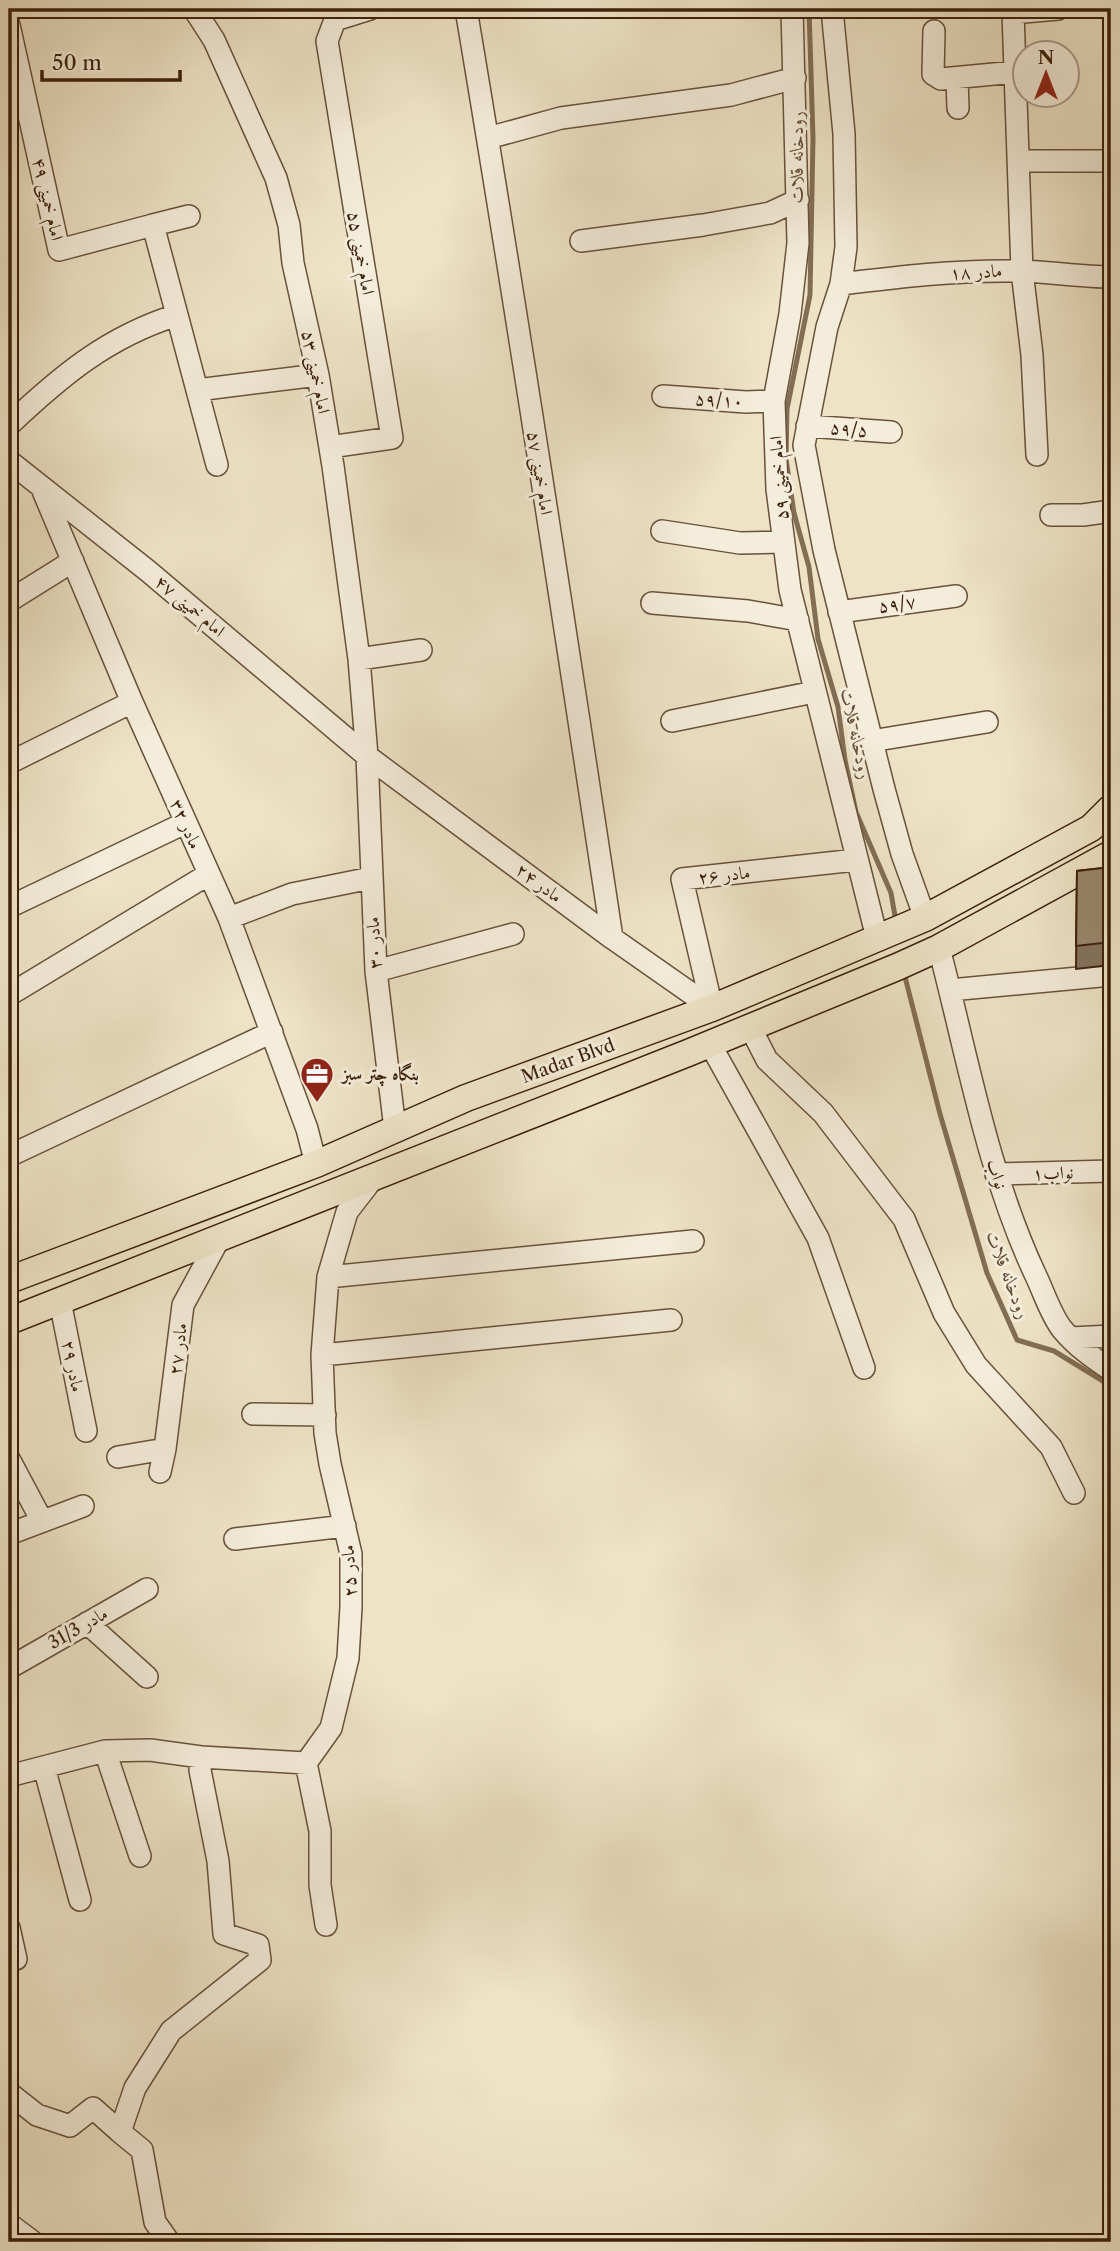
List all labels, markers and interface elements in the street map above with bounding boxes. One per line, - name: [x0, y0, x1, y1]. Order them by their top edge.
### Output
- scale bar: [42, 38, 180, 82]
- north arrow: [1012, 38, 1082, 108]
- text: N: [1038, 46, 1054, 69]
- text: 50 m: [52, 50, 102, 75]
- water label: رودخانه قلات: [785, 111, 808, 203]
- street label: امام خمینی ۴۹: [23, 155, 68, 244]
- street label: امام خمینی ۵۵: [338, 209, 379, 297]
- street label: مادر ۱۸: [949, 260, 1003, 284]
- street label: امام خمینی ۵۳: [292, 328, 335, 417]
- street label: ۵۹/۱۰: [694, 388, 744, 412]
- street label: ۵۹/۵: [829, 416, 869, 442]
- street label: امام خمینی ۵۷: [518, 430, 557, 517]
- street label: امام خمینی ۵۹: [765, 435, 798, 521]
- street label: امام خمینی ۴۷: [147, 570, 229, 645]
- street label: ۵۹/۷: [877, 590, 917, 618]
- water label: رودخانه قلات: [836, 687, 877, 781]
- street label: مادر ۳۲: [165, 796, 207, 852]
- street label: مادر ۲۴: [512, 858, 566, 908]
- street label: مادر ۲۶: [697, 861, 751, 889]
- street label: مادر ۳۰: [362, 916, 386, 970]
- street label: Madar Blvd: [518, 1034, 618, 1088]
- office icon: بنگاه چتر سبز: [298, 1055, 336, 1104]
- place label: بنگاه چتر سبز: [340, 1062, 419, 1087]
- street label: نواب: [982, 1156, 1012, 1192]
- street label: نواب۱: [1032, 1161, 1074, 1185]
- water label: رودخانه قلات: [981, 1228, 1036, 1322]
- street label: مادر ۲۷: [164, 1322, 192, 1376]
- street label: مادر ۲۹: [57, 1338, 89, 1394]
- street label: مادر ۲۵: [337, 1544, 361, 1598]
- street label: مادر 31/3: [44, 1602, 112, 1654]

